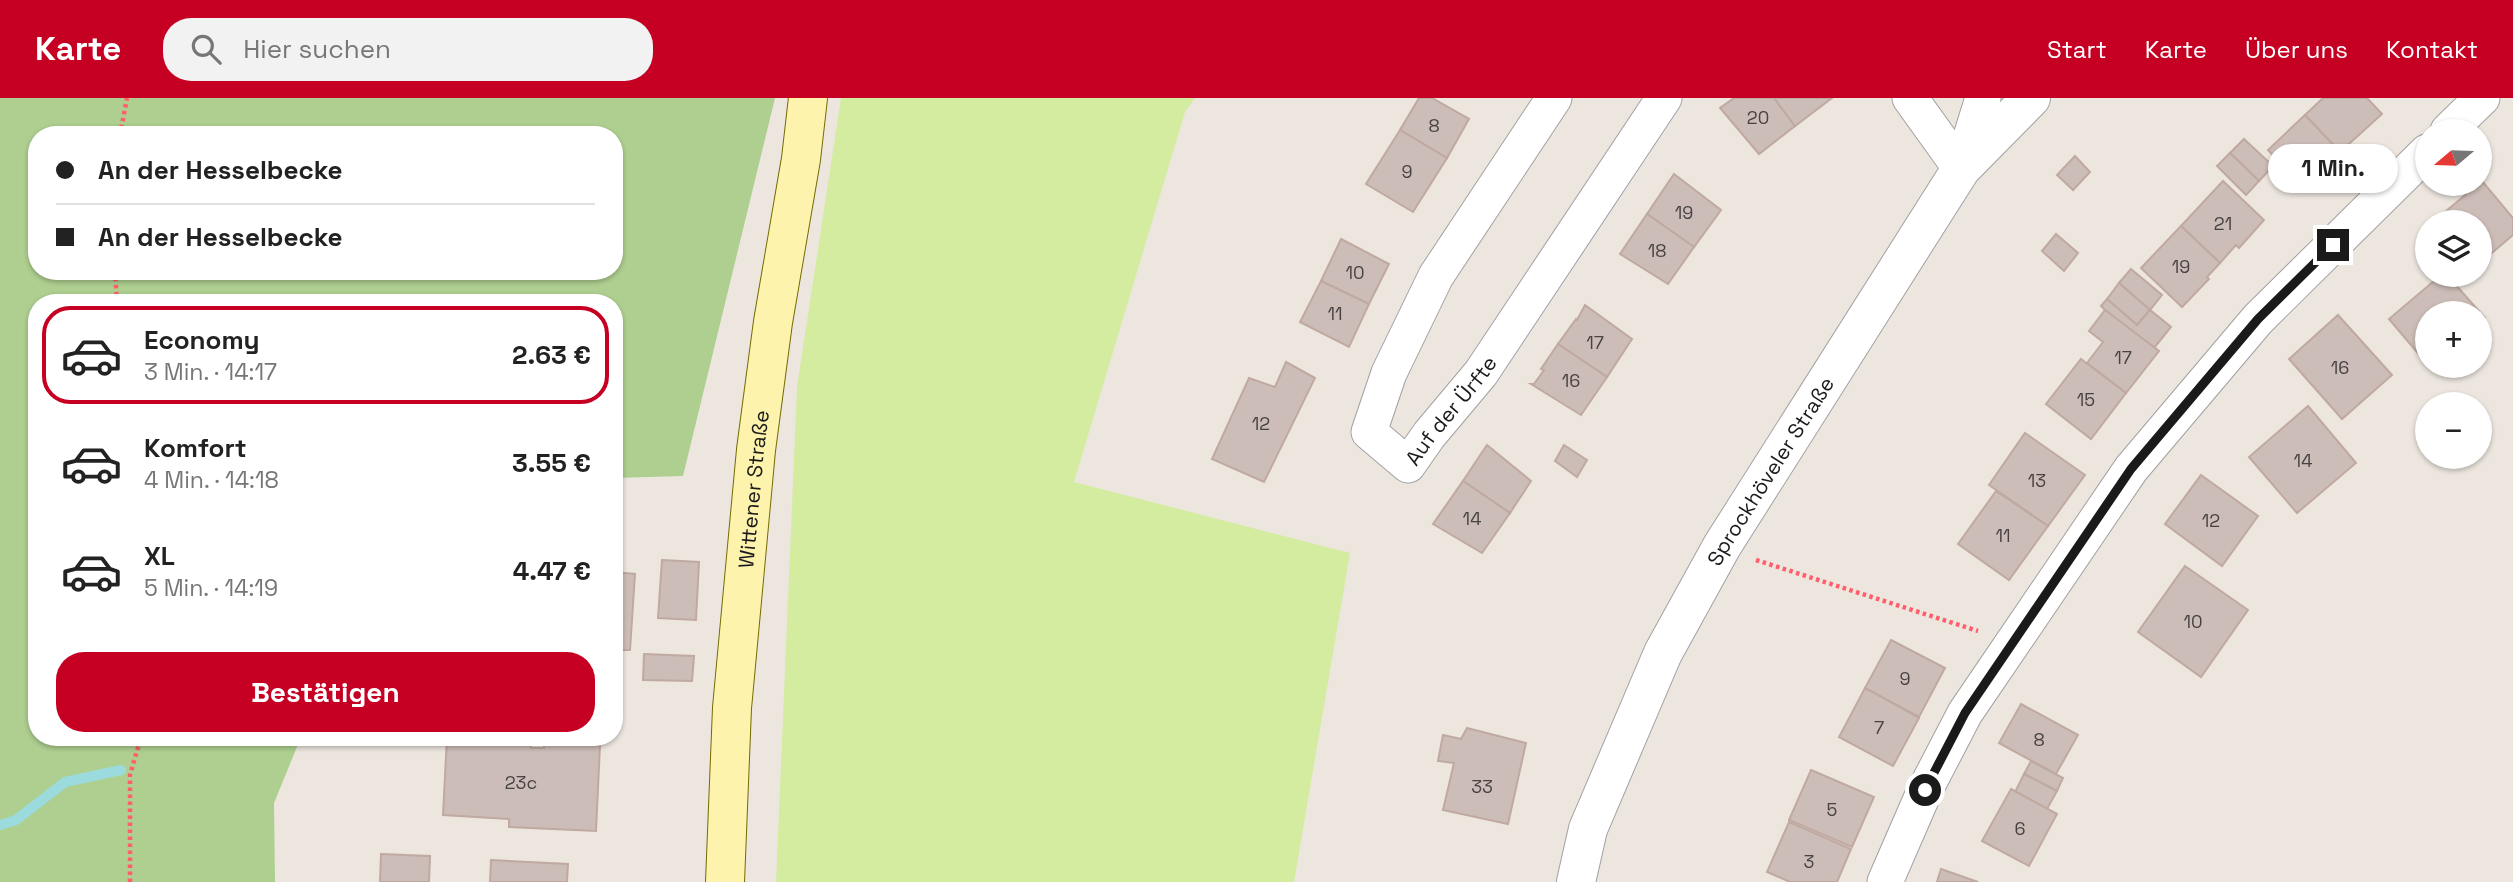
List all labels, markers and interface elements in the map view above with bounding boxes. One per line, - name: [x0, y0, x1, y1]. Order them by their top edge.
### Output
- search box: [163, 18, 653, 81]
- text: Karte: [35, 28, 121, 70]
- icon: search: [187, 30, 225, 68]
- text: Hier suchen: [243, 32, 391, 66]
- text: Start: [2047, 34, 2107, 65]
- text: Karte: [2145, 34, 2207, 65]
- text: Über uns: [2245, 34, 2348, 65]
- text: Kontakt: [2386, 34, 2478, 65]
- house number: 20: [1747, 106, 1769, 129]
- house number: 8: [1428, 114, 1440, 137]
- north arrow: [2415, 119, 2492, 196]
- map controls: [2415, 119, 2492, 469]
- callout: 1 Min.: [2268, 144, 2398, 192]
- text: An der Hesselbecke: [98, 153, 343, 187]
- text: 1 Min.: [2301, 153, 2365, 183]
- house number: 9: [1401, 160, 1413, 183]
- house number: 19: [1675, 201, 1693, 224]
- button: layers: [2415, 210, 2492, 287]
- house number: 21: [2214, 212, 2232, 235]
- text: An der Hesselbecke: [98, 220, 343, 254]
- route end: [2317, 229, 2349, 261]
- house number: 18: [1648, 239, 1666, 262]
- house number: 19: [2172, 255, 2190, 278]
- house number: 10: [1345, 261, 1365, 284]
- button: +: [2415, 301, 2492, 378]
- house number: 11: [1327, 302, 1343, 325]
- text: Economy: [144, 323, 260, 357]
- icon: car: [60, 324, 123, 387]
- house number: 17: [1586, 331, 1604, 354]
- text: 2.63 €: [512, 338, 591, 372]
- house number: 17: [2114, 346, 2132, 369]
- street label: Auf der Ürfte: [1399, 350, 1502, 470]
- house number: 16: [2331, 356, 2349, 379]
- text: 3 Min. · 14:17: [144, 357, 277, 387]
- house number: 16: [1562, 369, 1580, 392]
- street label: Sprockhöveler Straße: [1701, 371, 1840, 570]
- house number: 15: [2077, 388, 2095, 411]
- button: −: [2415, 392, 2492, 469]
- street label: Wittener Straße: [732, 408, 775, 569]
- house number: 12: [1252, 412, 1270, 435]
- text: Komfort: [144, 431, 247, 465]
- icon: car: [60, 432, 123, 495]
- text: 3.55 €: [512, 446, 591, 480]
- house number: 14: [2294, 449, 2312, 472]
- text: 4 Min. · 14:18: [144, 465, 279, 495]
- house number: 13: [2028, 469, 2046, 492]
- house number: 14: [1463, 507, 1481, 530]
- house number: 12: [2202, 509, 2220, 532]
- house number: 11: [1995, 524, 2011, 547]
- text: XL: [144, 539, 175, 573]
- icon: car: [60, 540, 123, 603]
- text: 4.47 €: [513, 554, 591, 588]
- text: 5 Min. · 14:19: [144, 573, 278, 603]
- house number: 10: [2183, 610, 2203, 633]
- button: Bestätigen: [56, 652, 595, 732]
- house number: 9: [1899, 667, 1911, 690]
- house number: 7: [1874, 716, 1884, 739]
- house number: 8: [2033, 728, 2045, 751]
- house number: 23c: [505, 771, 537, 794]
- route start: [1909, 774, 1941, 806]
- house number: 33: [1471, 775, 1493, 798]
- house number: 5: [1827, 798, 1837, 821]
- house number: 6: [2014, 817, 2026, 840]
- house number: 3: [1804, 850, 1814, 873]

